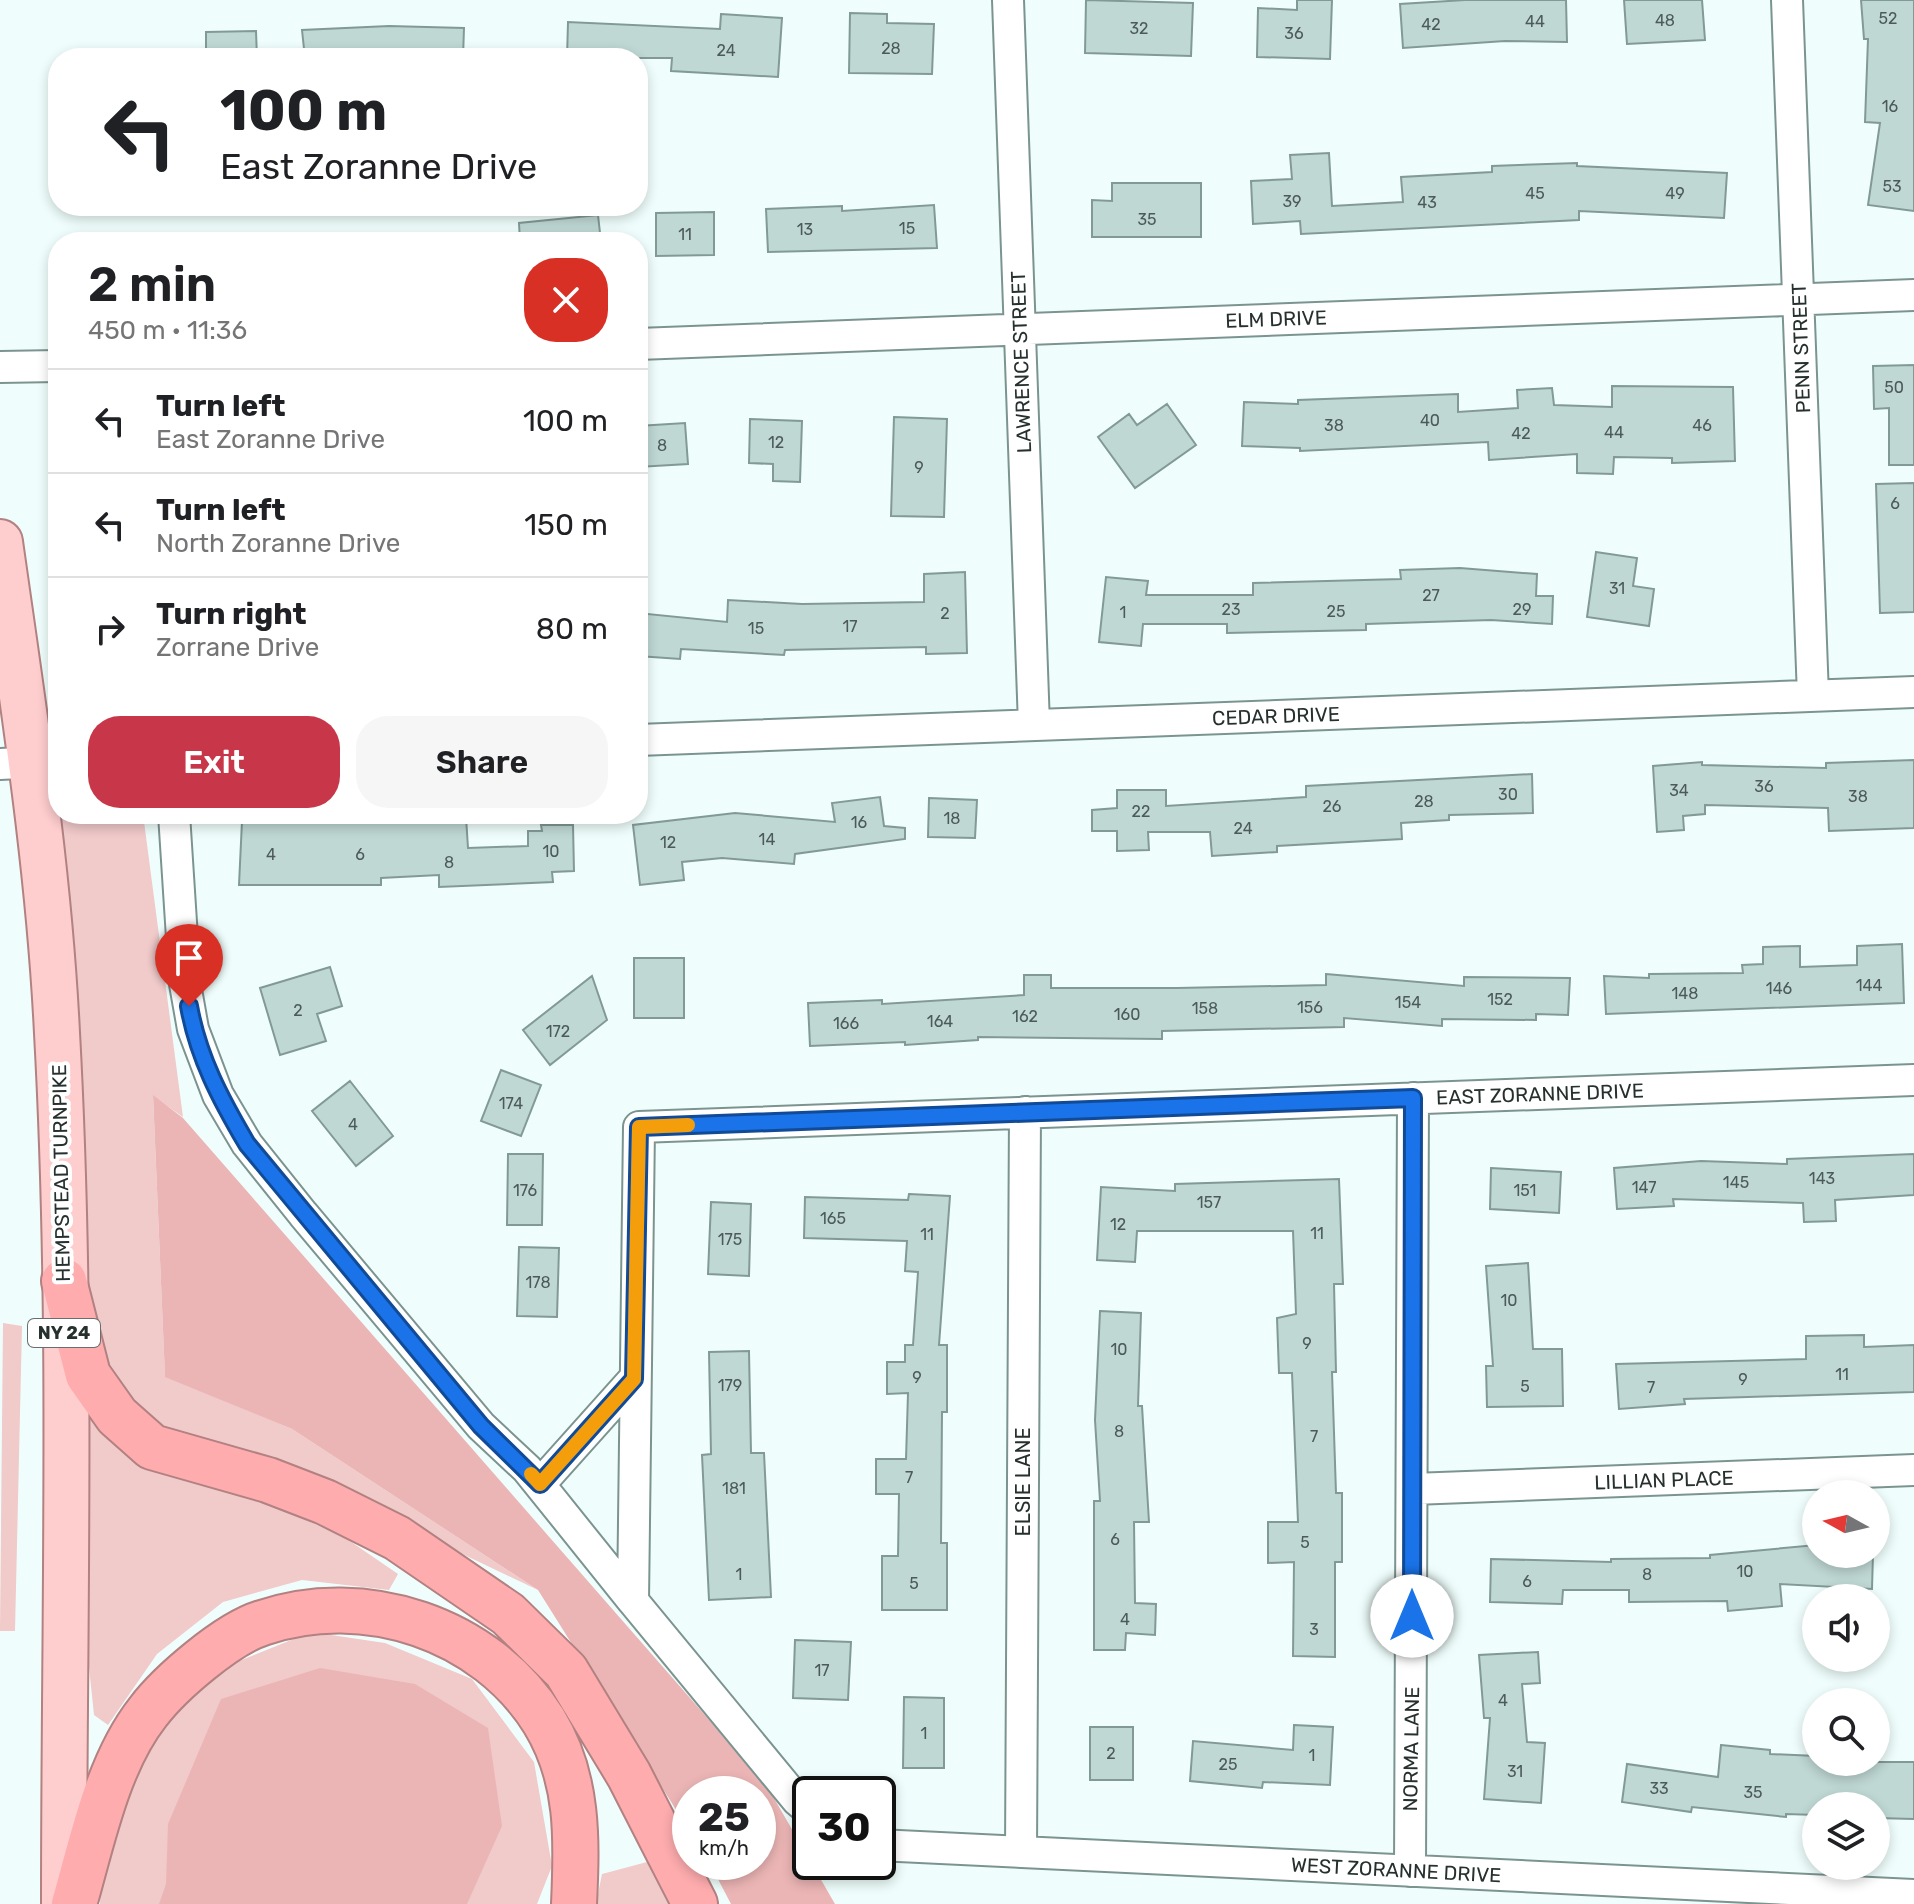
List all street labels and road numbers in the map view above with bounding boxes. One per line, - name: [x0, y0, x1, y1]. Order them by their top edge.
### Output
- street label: LAWRENCE STREET: [1006, 270, 1036, 454]
- street label: PENN STREET: [1787, 282, 1815, 414]
- street label: ELM DRIVE: [1225, 305, 1327, 333]
- street label: CEDAR DRIVE: [1212, 702, 1340, 730]
- street label: HEMPSTEAD TURNPIKE: [47, 1064, 75, 1282]
- street label: EAST ZORANNE DRIVE: [1436, 1078, 1644, 1110]
- road number: NY 24: [28, 1319, 100, 1347]
- street label: ELSIE LANE: [1011, 1428, 1035, 1536]
- street label: LILLIAN PLACE: [1594, 1466, 1734, 1494]
- street label: NORMA LANE: [1398, 1686, 1424, 1812]
- street label: WEST ZORANNE DRIVE: [1290, 1853, 1502, 1887]

